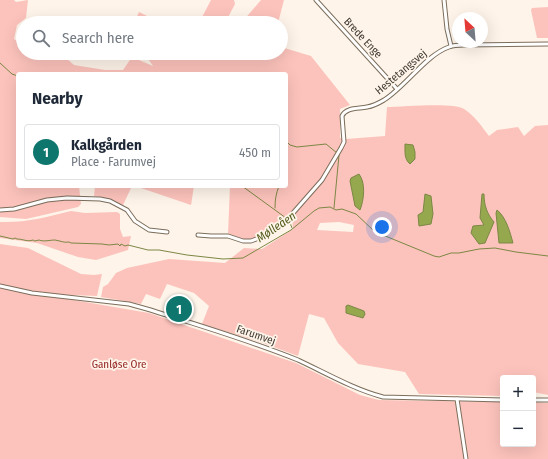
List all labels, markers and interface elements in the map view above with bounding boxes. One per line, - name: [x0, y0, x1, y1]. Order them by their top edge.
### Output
- north arrow: [452, 12, 488, 48]
- street label: Brede Enge: [341, 15, 385, 61]
- search box: [16, 16, 288, 60]
- icon: search: [30, 27, 52, 49]
- text: Search here: [62, 29, 134, 47]
- street label: Hestetangsvej: [373, 47, 430, 97]
- text: Nearby: [32, 88, 83, 109]
- text: Kalkgården: [71, 136, 142, 154]
- text: 1: [43, 145, 49, 160]
- text: 450 m: [239, 145, 271, 160]
- text: Place · Farumvej: [71, 154, 156, 169]
- water label: Mølleåen: [254, 209, 298, 245]
- your location: [372, 217, 392, 237]
- pin: 1: [166, 294, 192, 324]
- street label: Farumvej: [235, 322, 278, 348]
- park label: Ganløse Ore: [92, 358, 146, 371]
- map controls: [500, 375, 536, 447]
- button: +: [500, 375, 536, 411]
- button: −: [500, 411, 536, 447]

